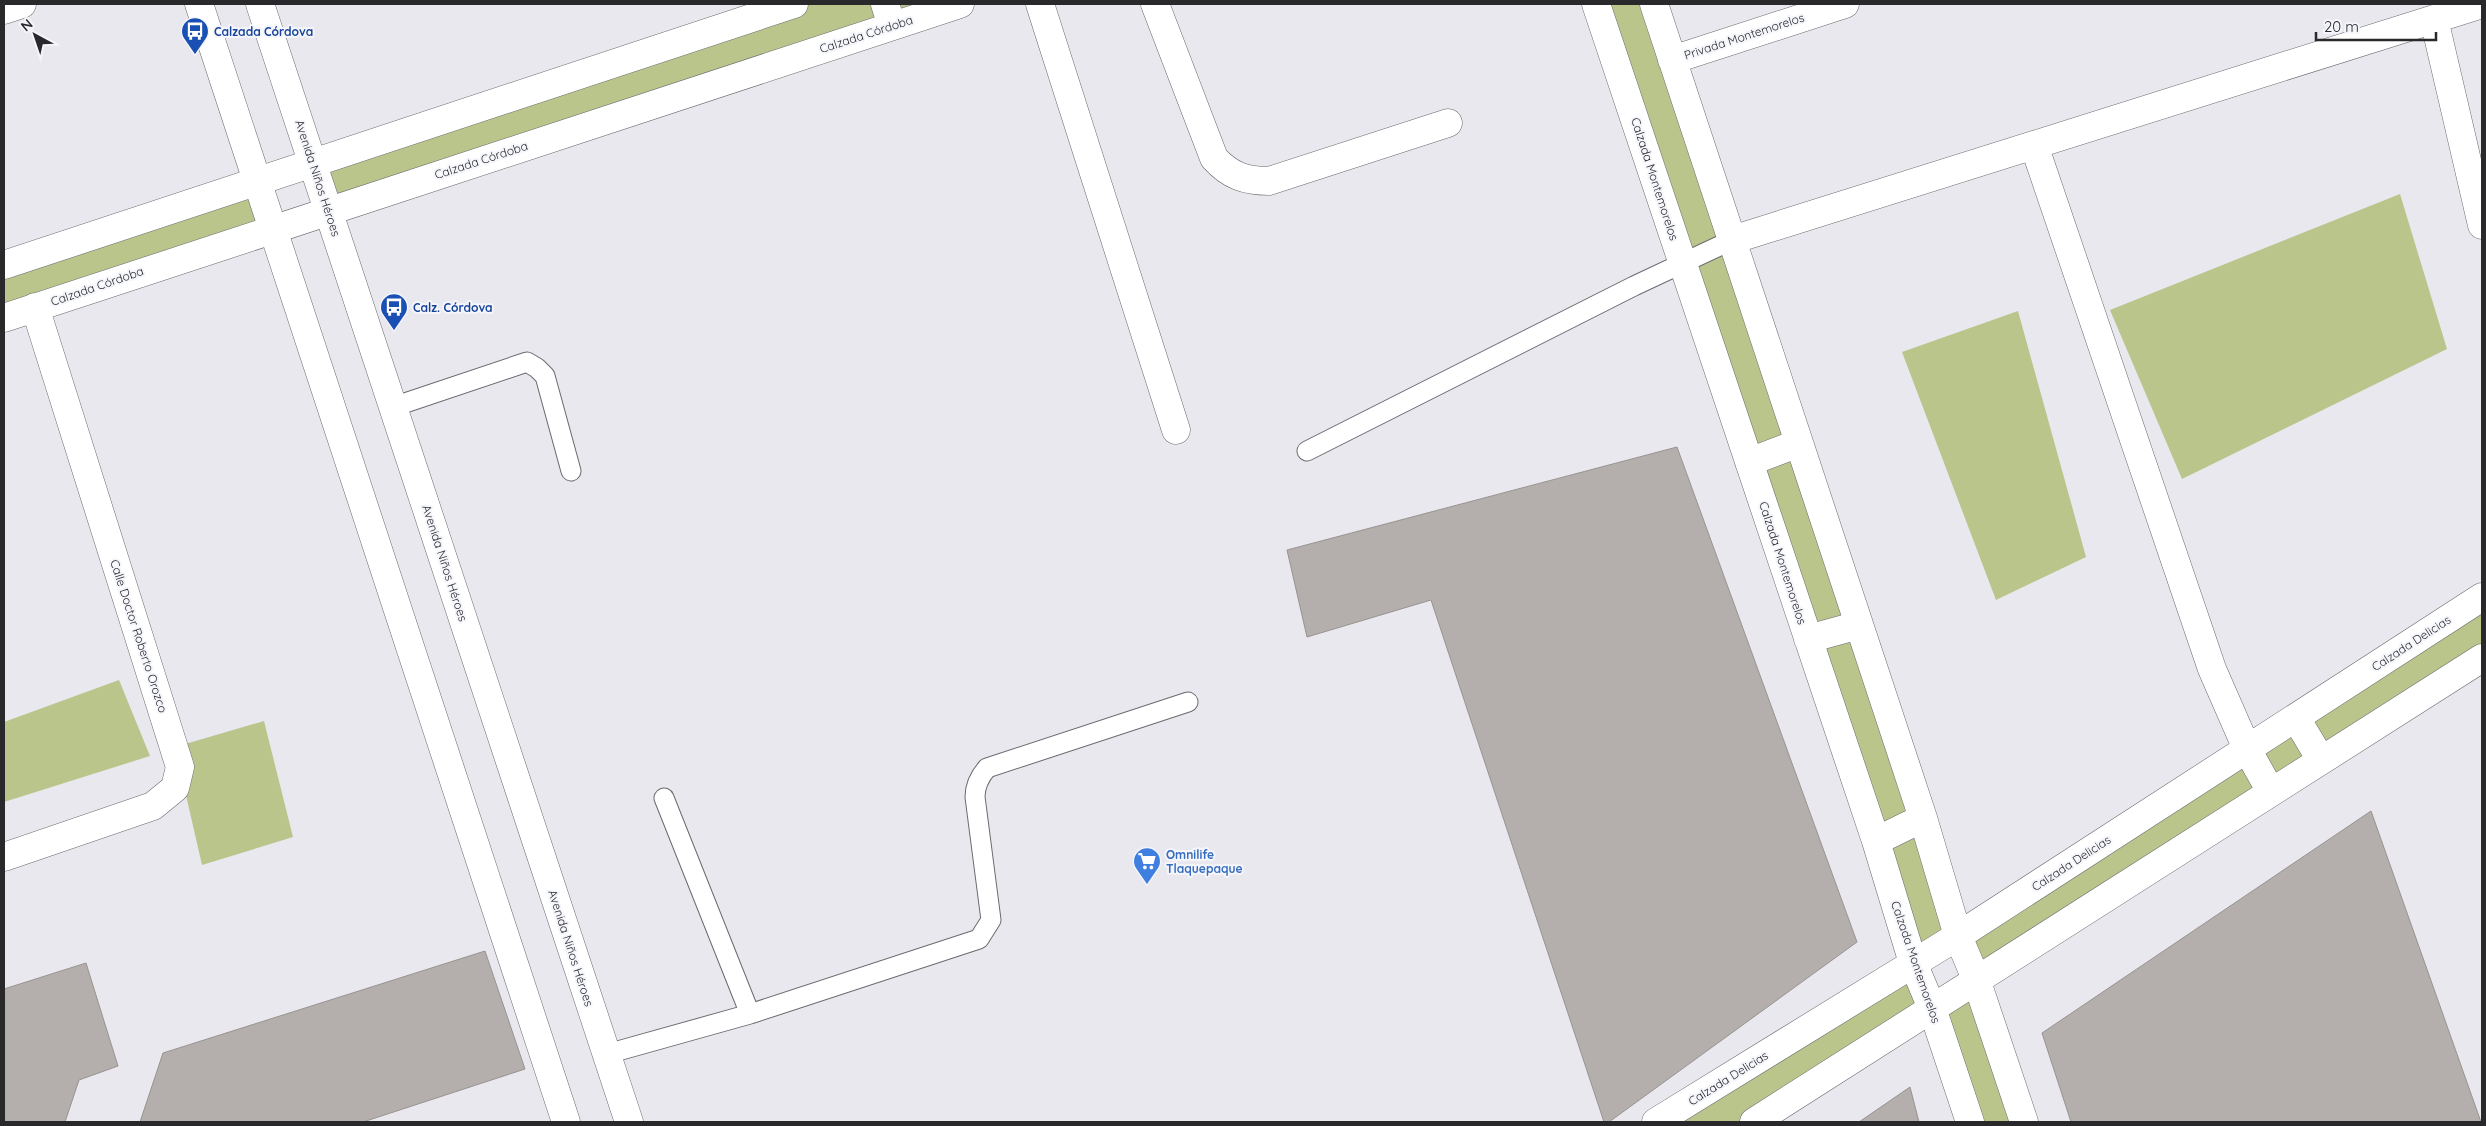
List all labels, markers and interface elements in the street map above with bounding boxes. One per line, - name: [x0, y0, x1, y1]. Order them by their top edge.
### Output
- street label: Privada Montemorelos: [1682, 9, 1806, 63]
- north arrow: [10, 10, 60, 60]
- scale bar: [2316, 10, 2436, 42]
- street label: Calzada Córdoba: [817, 12, 915, 56]
- text: N: [17, 15, 36, 35]
- bus stop icon: Calzada Córdova: [180, 16, 210, 55]
- text: 20 m: [2324, 17, 2359, 36]
- place label: Calzada Córdova: [214, 24, 313, 39]
- street label: Calzada Montemorelos: [1628, 116, 1682, 243]
- street label: Avenida Niños Héroes: [292, 118, 344, 239]
- street label: Calzada Córdoba: [432, 138, 530, 182]
- street label: Calzada Córdoba: [49, 263, 145, 309]
- bus stop icon: Calz. Córdova: [379, 292, 409, 331]
- place label: Calz. Córdova: [413, 300, 493, 315]
- street label: Calzada Montemorelos: [1756, 500, 1810, 627]
- street label: Avenida Niños Héroes: [419, 503, 471, 624]
- street label: Calle Doctor Roberto Orozco: [107, 558, 171, 714]
- street label: Calzada Delicias: [2369, 612, 2454, 674]
- street label: Calzada Delicias: [2029, 832, 2114, 894]
- supermarket icon: Omnilife Tlaquepaque: [1132, 846, 1162, 885]
- place label: Omnilife Tlaquepaque: [1166, 847, 1243, 876]
- street label: Avenida Niños Héroes: [545, 888, 597, 1009]
- street label: Calzada Montemorelos: [1888, 899, 1944, 1026]
- street label: Calzada Delicias: [1685, 1047, 1771, 1109]

